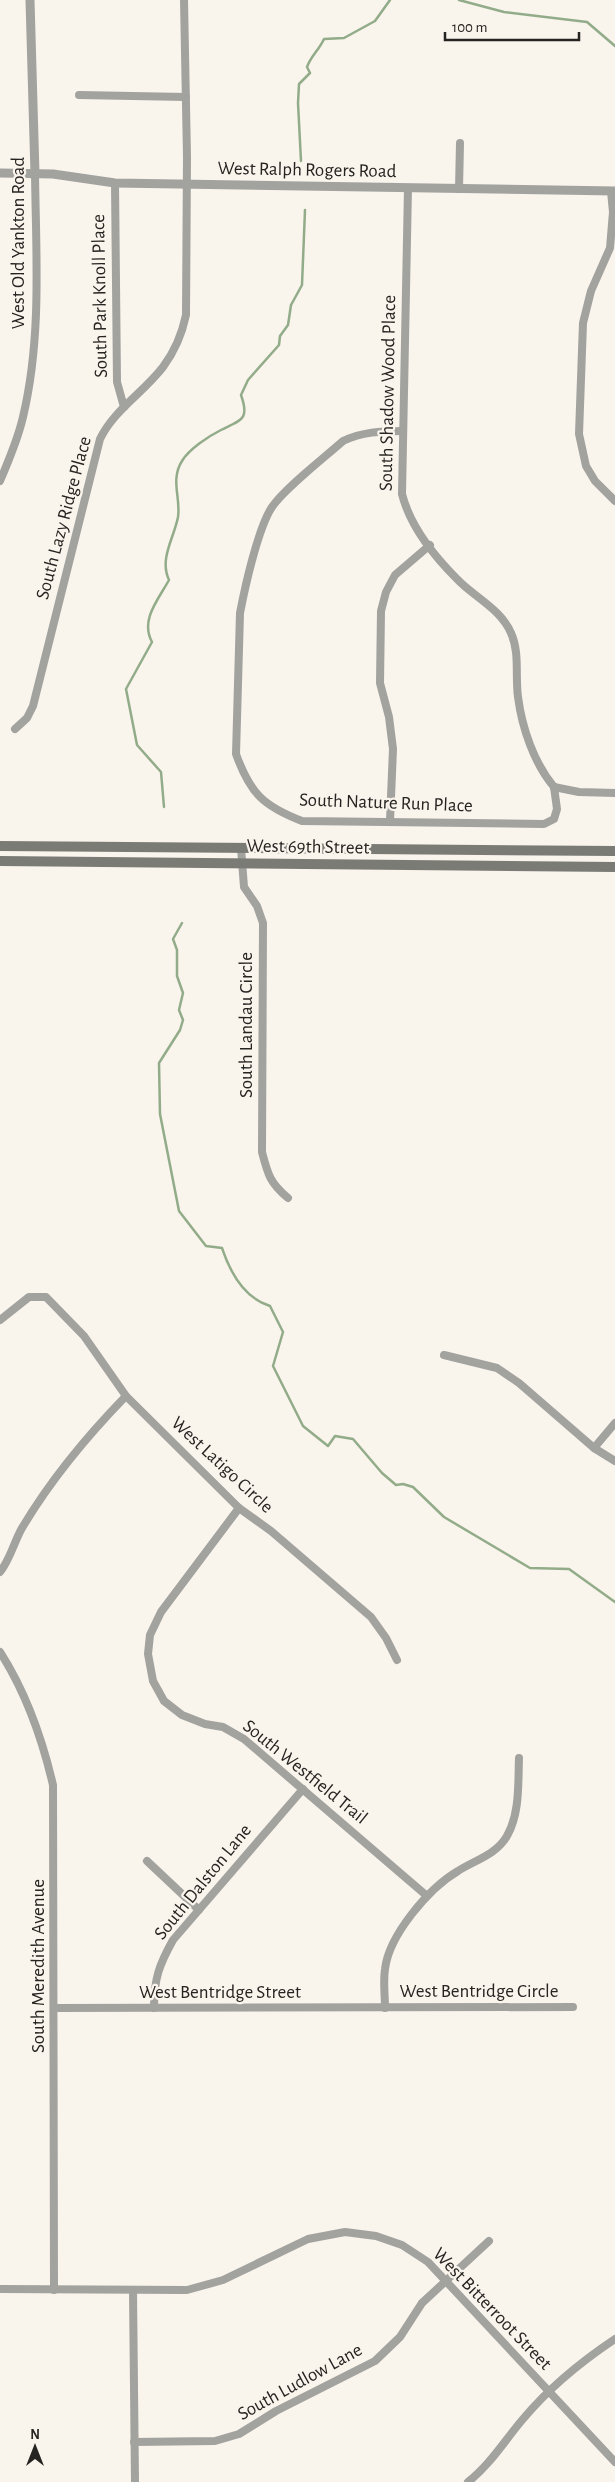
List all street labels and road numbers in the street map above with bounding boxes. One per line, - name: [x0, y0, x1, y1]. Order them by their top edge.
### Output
- street label: West Old Yankton Road: [9, 157, 28, 329]
- street label: West Ralph Rogers Road: [217, 159, 397, 181]
- street label: South Park Knoll Place: [89, 214, 111, 378]
- street label: South Shadow Wood Place: [377, 295, 399, 491]
- street label: South Lazy Ridge Place: [33, 434, 95, 602]
- street label: South Nature Run Place: [299, 790, 473, 816]
- street label: West 69th Street: [246, 836, 370, 858]
- street label: South Landau Circle: [237, 952, 256, 1098]
- street label: West Latigo Circle: [167, 1413, 277, 1517]
- street label: South Westfield Trail: [239, 1716, 371, 1828]
- street label: South Dalston Lane: [151, 1821, 255, 1943]
- street label: South Meredith Avenue: [29, 1879, 48, 2053]
- street label: West Bentridge Circle: [400, 1982, 558, 2001]
- street label: West Bentridge Street: [139, 1983, 301, 2002]
- street label: West Bitterroot Street: [429, 2244, 555, 2374]
- street label: South Ludlow Lane: [235, 2340, 365, 2424]

